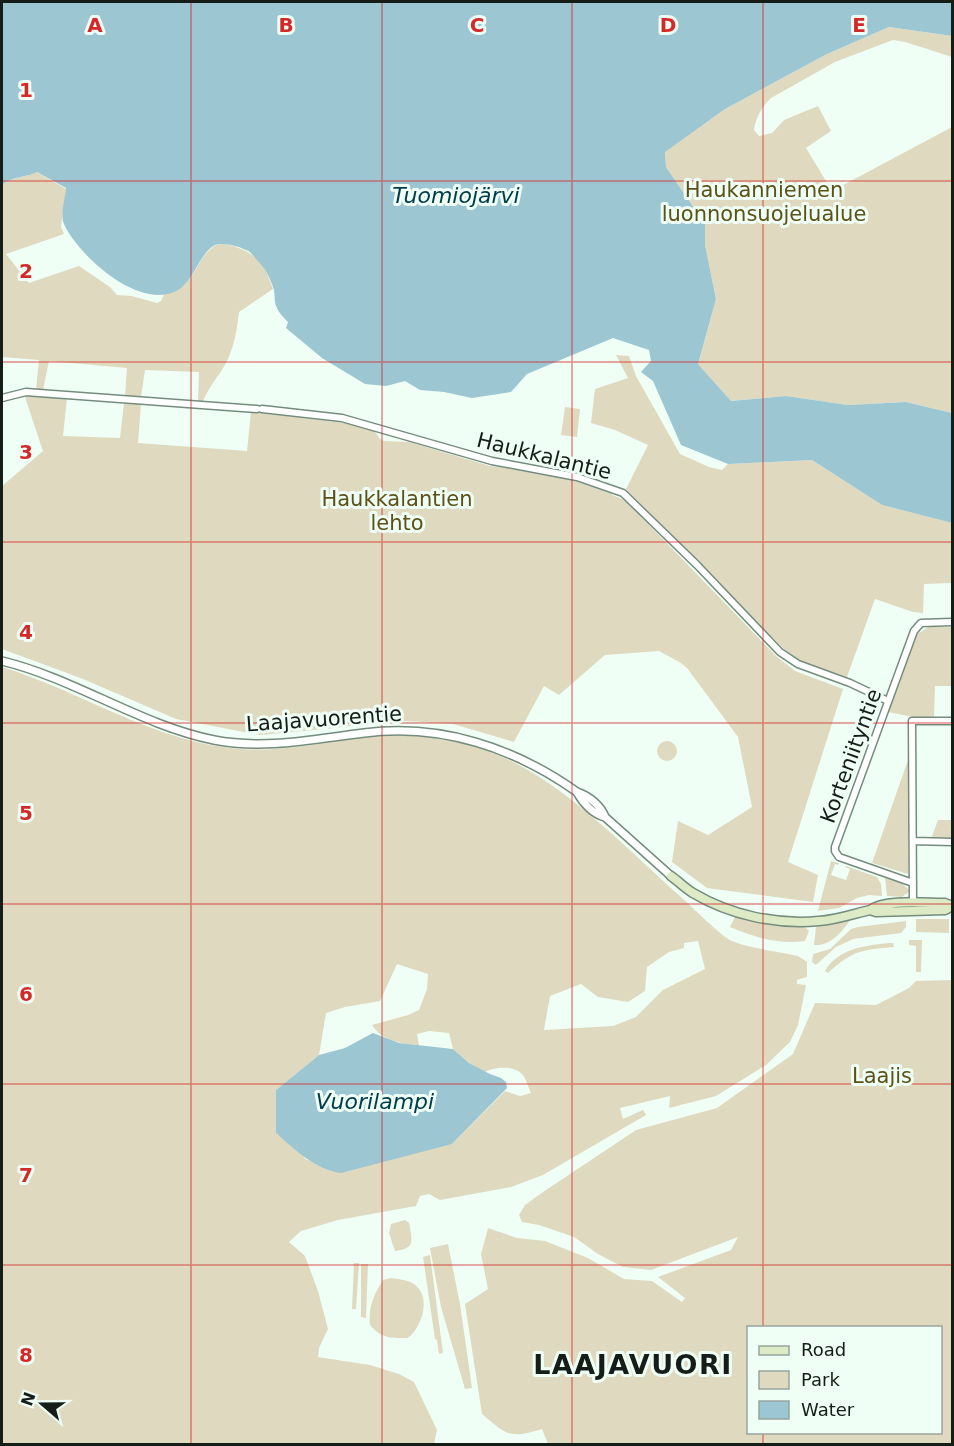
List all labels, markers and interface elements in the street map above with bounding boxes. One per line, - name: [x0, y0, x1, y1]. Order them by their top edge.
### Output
- text: A: [87, 13, 103, 37]
- text: B: [278, 13, 294, 37]
- text: C: [470, 13, 484, 37]
- text: D: [660, 13, 676, 37]
- text: E: [852, 13, 866, 37]
- text: 1: [19, 78, 33, 102]
- park label: Haukanniemen luonnonsuojelualue: [662, 178, 866, 226]
- water label: Tuomiojärvi: [392, 183, 520, 208]
- text: 2: [19, 259, 33, 283]
- street label: Haukkalantie: [474, 428, 614, 484]
- text: 3: [19, 440, 33, 464]
- park label: Haukkalantien lehto: [321, 487, 473, 535]
- text: 4: [19, 620, 33, 644]
- street label: Korteniityntie: [816, 686, 886, 826]
- street label: Laajavuorentie: [245, 702, 403, 736]
- text: 5: [19, 801, 33, 825]
- text: 6: [19, 982, 33, 1006]
- park label: Laajis: [852, 1064, 912, 1088]
- water label: Vuorilampi: [316, 1089, 434, 1114]
- text: 7: [19, 1163, 33, 1187]
- legend: [747, 1326, 942, 1434]
- text: Road: [801, 1339, 846, 1360]
- text: 8: [19, 1343, 33, 1367]
- district label: LAAJAVUORI: [533, 1349, 733, 1380]
- text: Park: [801, 1369, 840, 1390]
- north arrow: [12, 1374, 72, 1434]
- text: N: [17, 1389, 40, 1409]
- text: Water: [801, 1399, 855, 1420]

